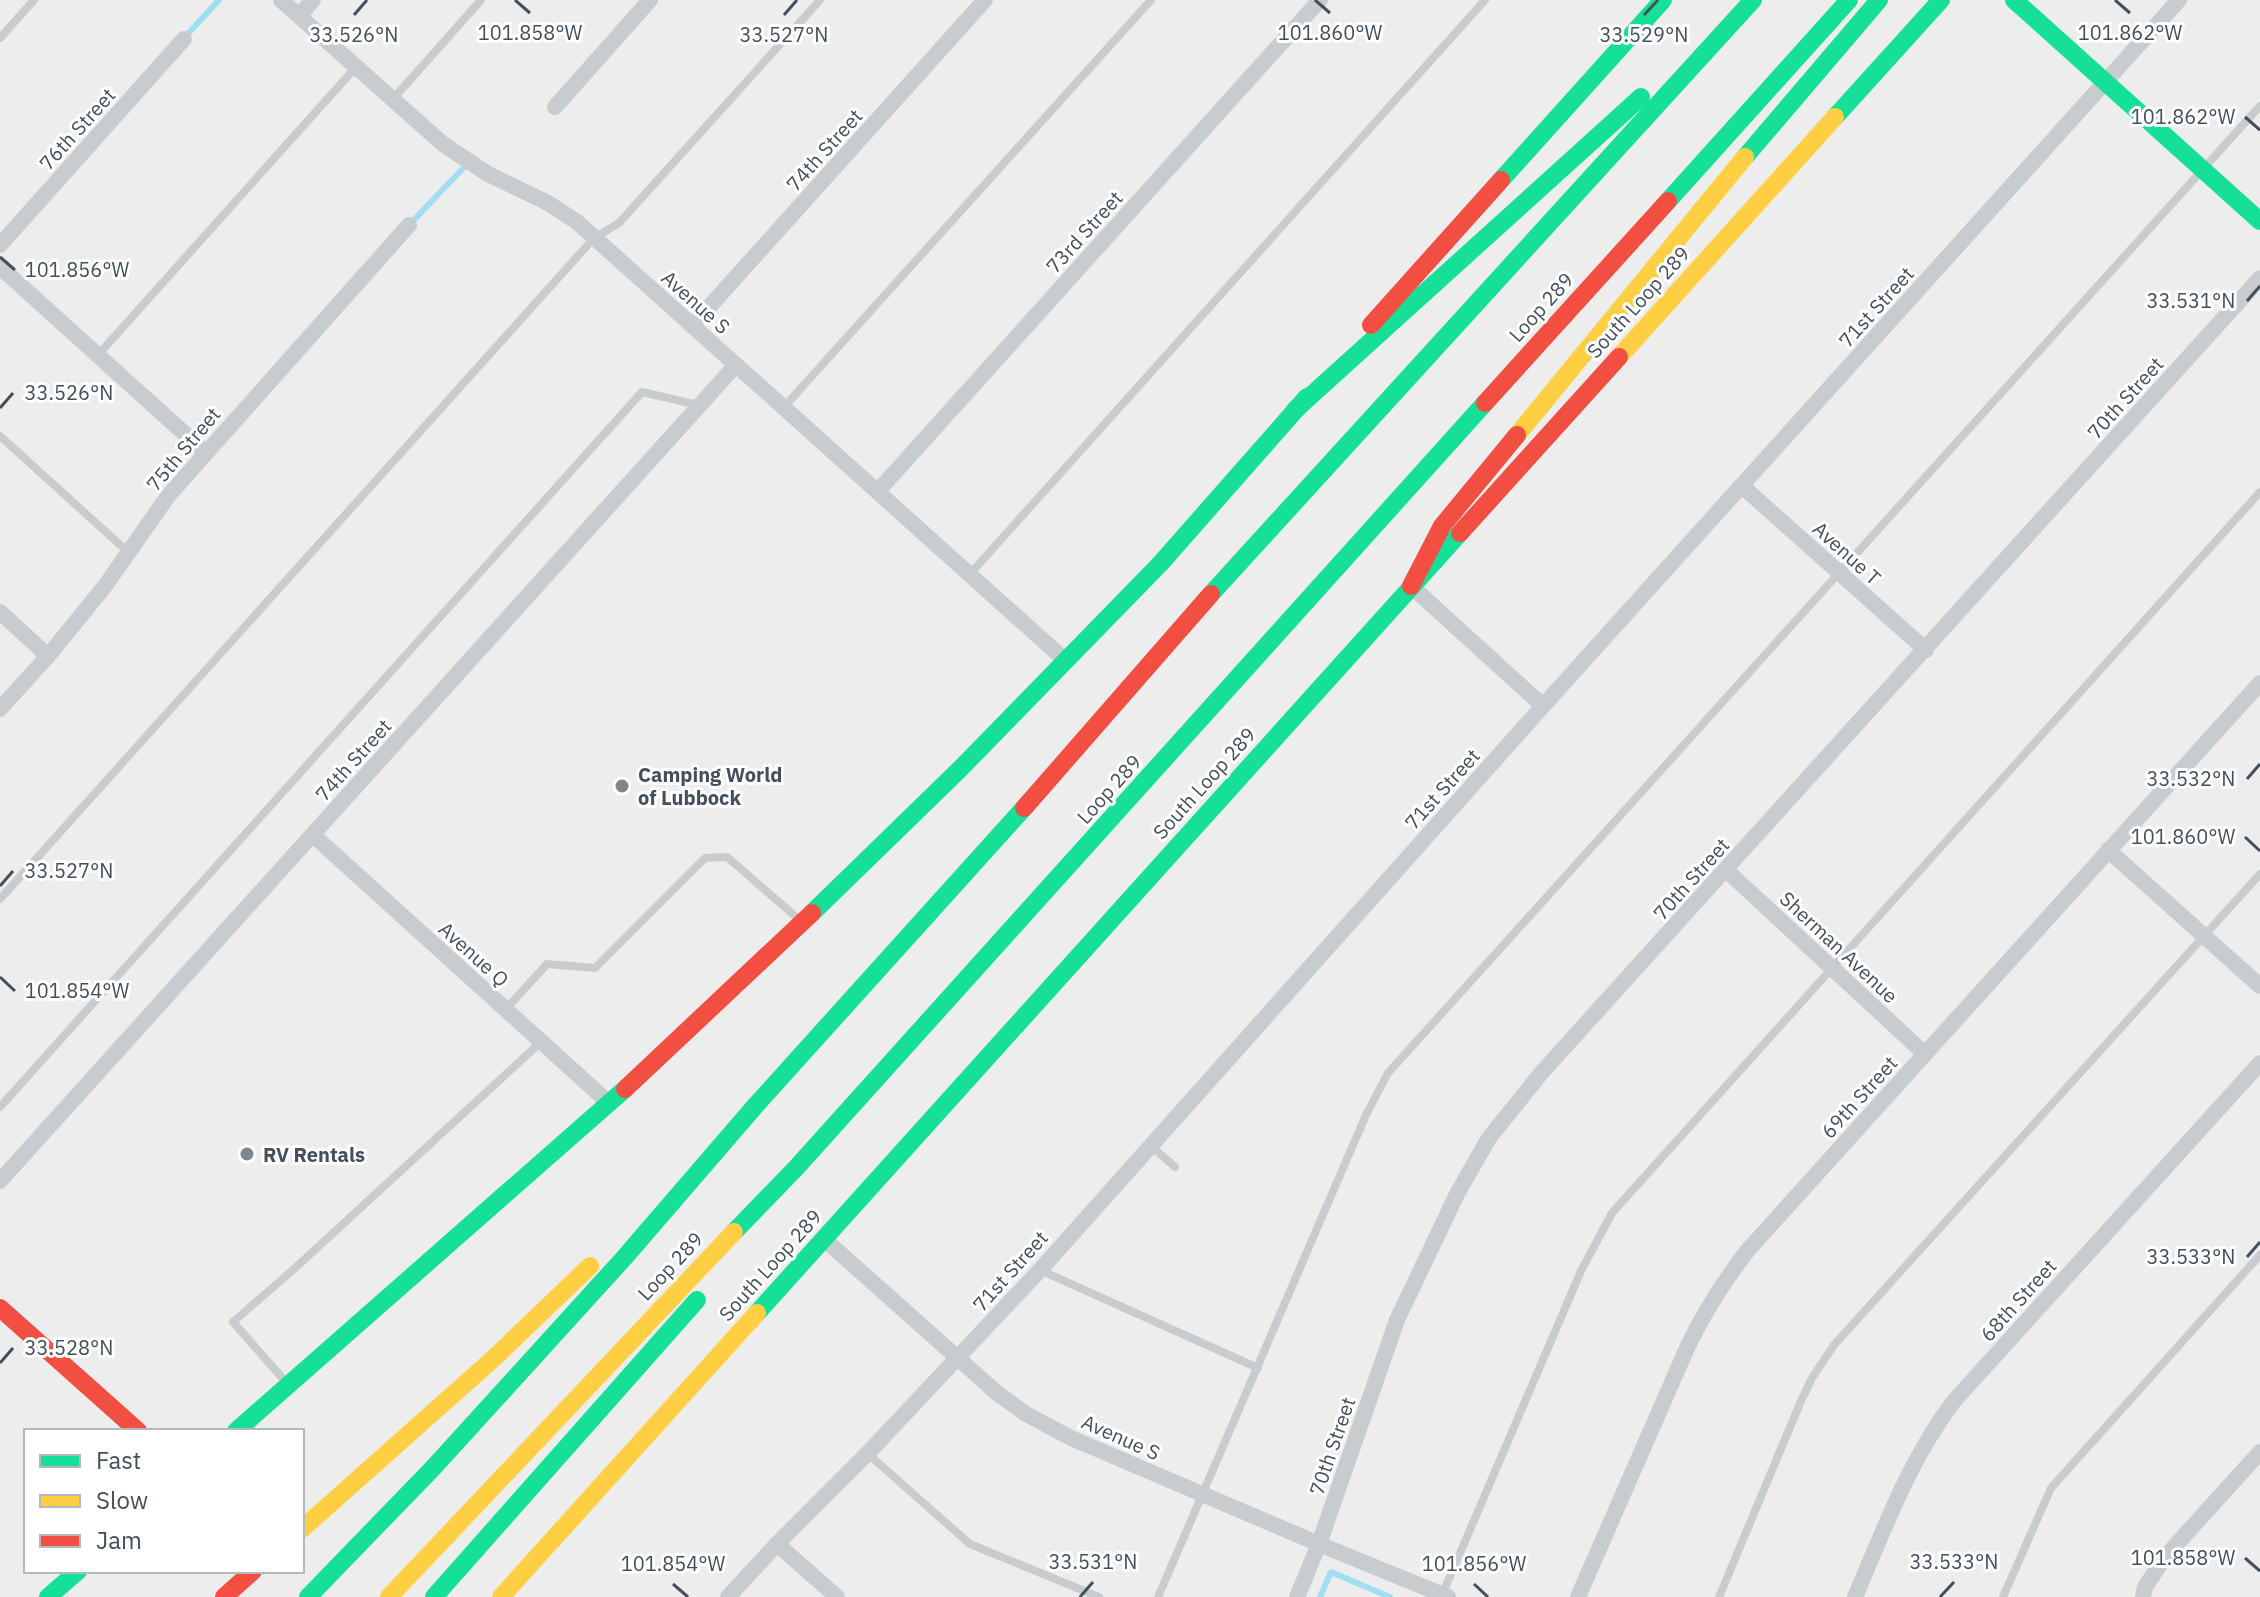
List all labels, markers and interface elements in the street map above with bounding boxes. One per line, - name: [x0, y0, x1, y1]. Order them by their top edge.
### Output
- text: 101.858°W: [478, 19, 582, 46]
- text: 101.860°W: [1278, 19, 1382, 46]
- text: 101.862°W: [2078, 19, 2182, 46]
- text: 33.526°N: [310, 21, 398, 48]
- text: 33.527°N: [740, 21, 828, 48]
- text: 33.529°N: [1600, 21, 1688, 48]
- street label: 76th Street: [33, 82, 121, 176]
- street label: 74th Street: [780, 103, 868, 197]
- text: 101.862°W: [2131, 103, 2235, 130]
- street label: 73rd Street: [1040, 185, 1128, 279]
- street label: South Loop 289: [1581, 240, 1695, 364]
- text: 101.856°W: [25, 256, 129, 283]
- street label: 71st Street: [1832, 261, 1920, 353]
- street label: Avenue S: [656, 264, 736, 340]
- street label: Loop 289: [1503, 267, 1579, 347]
- text: 33.531°N: [2147, 287, 2235, 314]
- street label: 70th Street: [2081, 351, 2169, 445]
- text: 33.526°N: [25, 379, 113, 406]
- street label: 75th Street: [140, 401, 226, 497]
- street label: Avenue T: [1807, 515, 1887, 591]
- street label: 74th Street: [309, 713, 397, 807]
- street label: South Loop 289: [1147, 721, 1261, 845]
- street label: 71st Street: [1398, 743, 1486, 835]
- street label: Loop 289: [1071, 749, 1147, 829]
- place label: Camping World of Lubbock: [638, 761, 782, 811]
- text: 33.532°N: [2147, 765, 2235, 792]
- marker: Camping World of Lubbock: [613, 777, 631, 795]
- text: 101.860°W: [2131, 823, 2235, 850]
- street label: 70th Street: [1647, 832, 1735, 926]
- text: 33.527°N: [25, 857, 113, 884]
- street label: Sherman Avenue: [1774, 885, 1904, 1009]
- street label: Avenue Q: [433, 915, 515, 993]
- text: 101.854°W: [25, 977, 129, 1004]
- street label: 69th Street: [1815, 1050, 1903, 1144]
- place label: RV Rentals: [263, 1141, 365, 1168]
- marker: RV Rentals: [238, 1145, 256, 1163]
- street label: South Loop 289: [713, 1203, 827, 1327]
- street label: 71st Street: [966, 1225, 1054, 1317]
- street label: Loop 289: [631, 1226, 709, 1306]
- text: 33.533°N: [2147, 1243, 2235, 1270]
- street label: 68th Street: [1974, 1253, 2062, 1347]
- text: 33.528°N: [25, 1334, 113, 1361]
- street label: 70th Street: [1303, 1393, 1361, 1499]
- street label: Avenue S: [1078, 1408, 1164, 1466]
- legend: [24, 1429, 304, 1573]
- text: Fast: [96, 1444, 141, 1476]
- text: Slow: [96, 1484, 148, 1516]
- text: Jam: [96, 1524, 142, 1556]
- text: 101.858°W: [2131, 1544, 2235, 1571]
- text: 33.531°N: [1049, 1548, 1137, 1575]
- text: 33.533°N: [1910, 1548, 1998, 1575]
- text: 101.854°W: [621, 1550, 725, 1577]
- text: 101.856°W: [1422, 1550, 1526, 1577]

